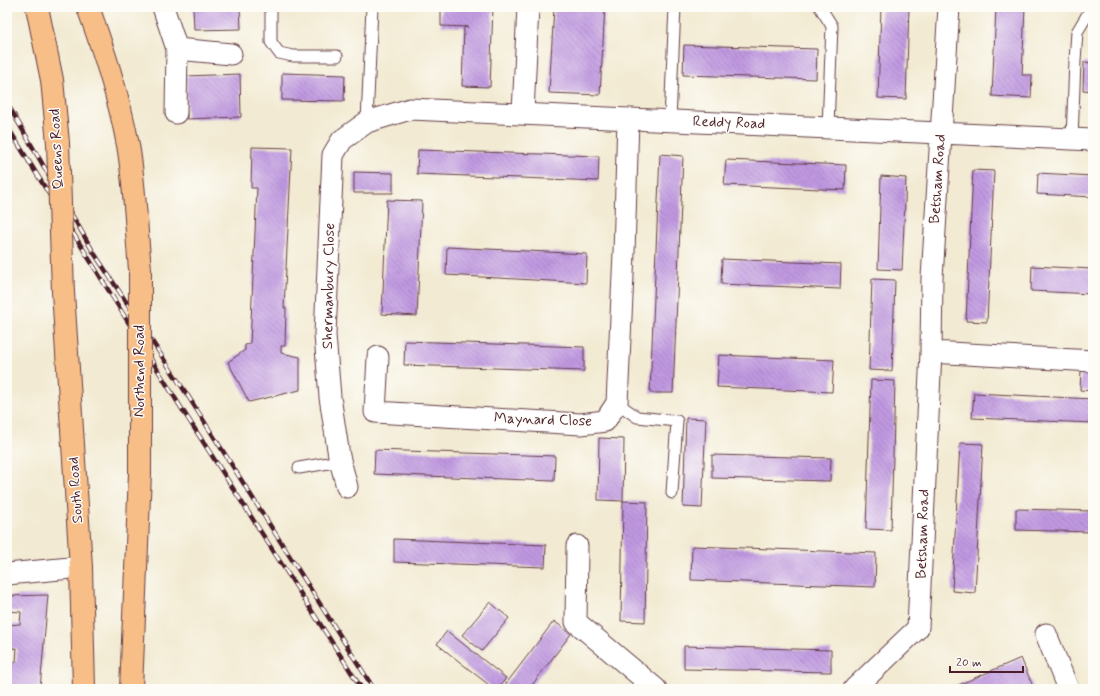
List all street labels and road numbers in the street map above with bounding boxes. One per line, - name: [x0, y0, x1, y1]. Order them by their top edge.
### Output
- street label: Queens Road: [45, 108, 69, 190]
- street label: Reddy Road: [692, 112, 766, 134]
- street label: Betsham Road: [925, 134, 951, 224]
- street label: Shermanbury Close: [318, 223, 340, 349]
- street label: Northend Road: [130, 325, 150, 417]
- street label: Maynard Close: [494, 408, 593, 432]
- street label: South Road: [64, 456, 88, 524]
- street label: Betsham Road: [911, 489, 935, 579]

